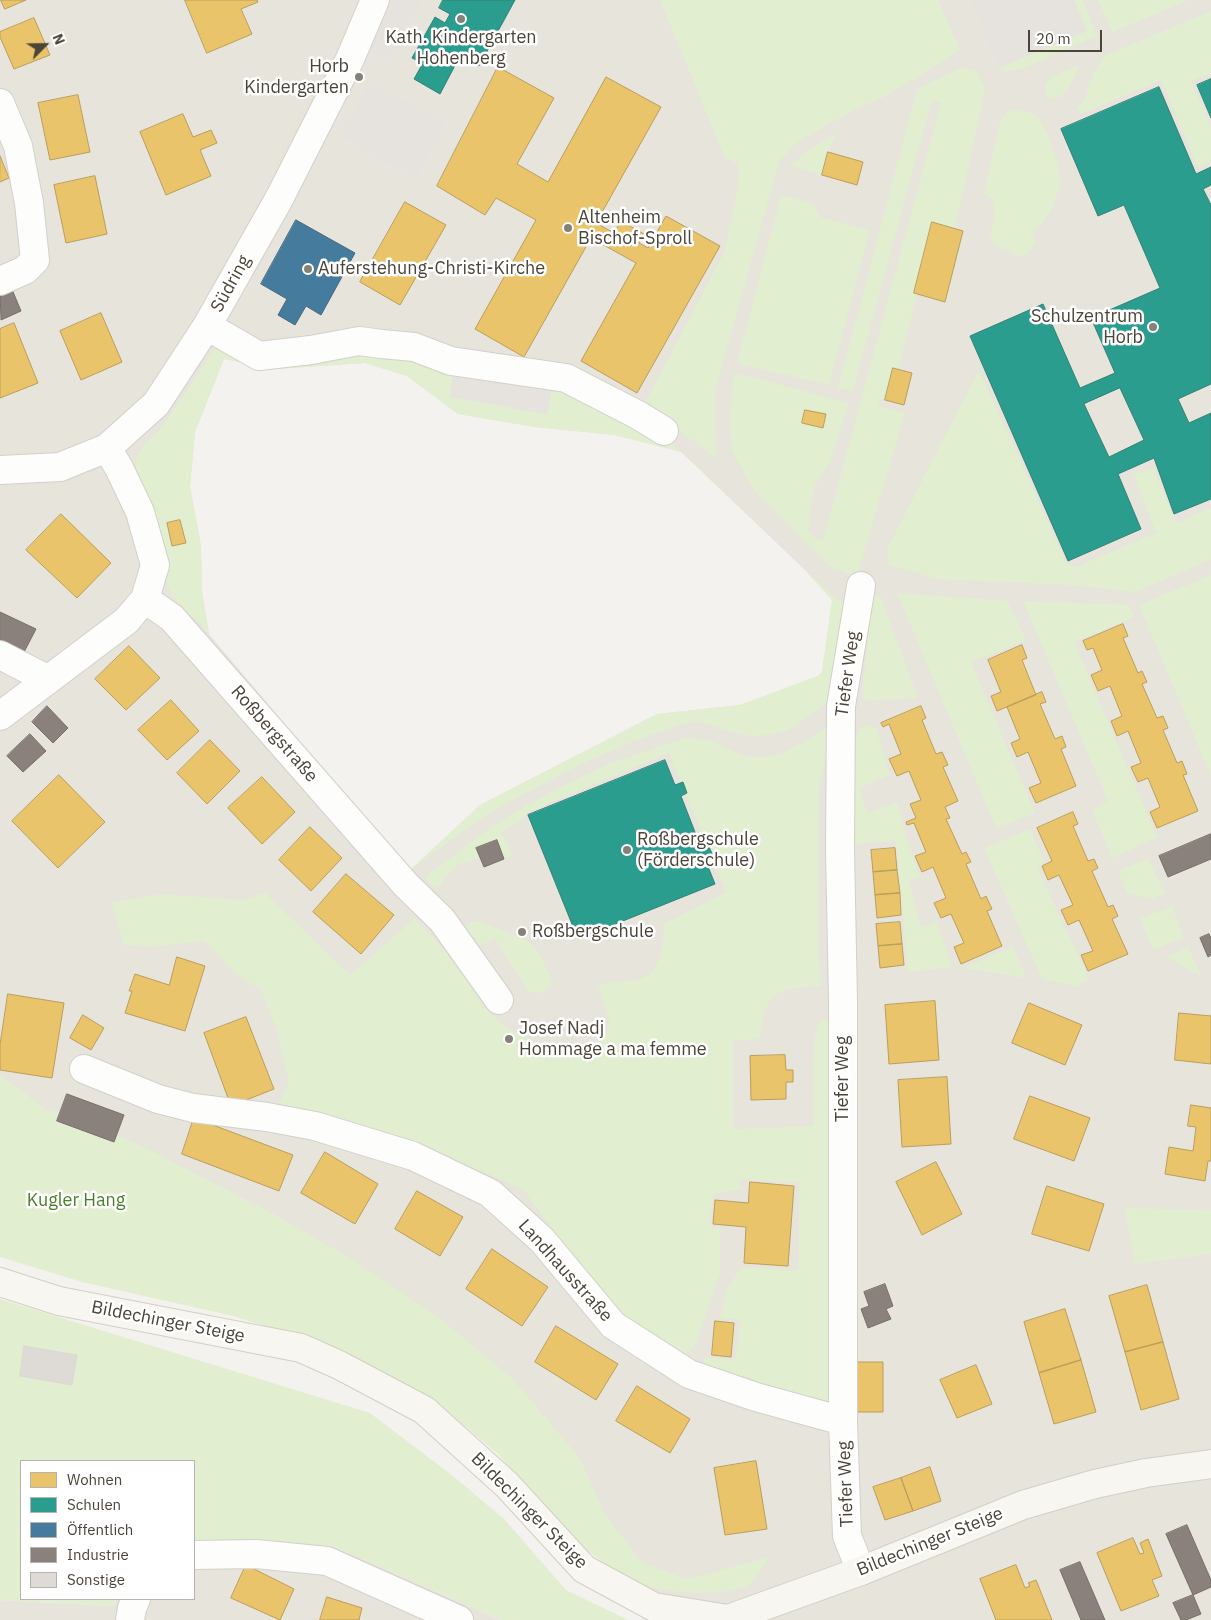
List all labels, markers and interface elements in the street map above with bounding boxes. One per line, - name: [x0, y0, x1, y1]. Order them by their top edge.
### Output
- marker: Kath. Kindergarten Hohenberg: [455, 13, 467, 25]
- north arrow: [20, 20, 70, 70]
- scale bar: [1031, 20, 1105, 52]
- place label: Kath. Kindergarten Hohenberg: [385, 27, 537, 70]
- text: 20 m: [1036, 29, 1071, 48]
- text: N: [49, 31, 69, 47]
- place label: Horb Kindergarten: [244, 56, 349, 98]
- marker: Horb Kindergarten: [353, 71, 365, 83]
- place label: Altenheim Bischof-Sproll: [578, 207, 692, 250]
- marker: Altenheim Bischof-Sproll: [562, 222, 574, 234]
- street label: Südring: [207, 252, 255, 316]
- place label: Auferstehung-Christi-Kirche: [318, 258, 545, 280]
- marker: Auferstehung-Christi-Kirche: [302, 263, 314, 275]
- place label: Schulzentrum Horb: [1031, 306, 1143, 348]
- marker: Schulzentrum Horb: [1147, 321, 1159, 333]
- street label: Tiefer Weg: [831, 630, 865, 718]
- street label: Roßbergstraße: [226, 681, 322, 787]
- place label: Roßbergschule (Förderschule): [637, 829, 759, 872]
- marker: Roßbergschule (Förderschule): [621, 844, 633, 856]
- place label: Roßbergschule: [532, 921, 654, 943]
- marker: Roßbergschule: [516, 926, 528, 938]
- place label: Josef Nadj Hommage a ma femme: [519, 1018, 707, 1060]
- marker: Josef Nadj Hommage a ma femme: [503, 1033, 515, 1045]
- street label: Tiefer Weg: [832, 1036, 854, 1122]
- park label: Kugler Hang: [27, 1190, 125, 1212]
- street label: Landhausstraße: [513, 1215, 617, 1327]
- street label: Bildechinger Steige: [89, 1297, 247, 1347]
- street label: Tiefer Weg: [834, 1440, 858, 1528]
- street label: Bildechinger Steige: [466, 1448, 592, 1574]
- legend: [20, 1460, 195, 1600]
- text: Wohnen: [67, 1470, 122, 1489]
- text: Schulen: [67, 1495, 121, 1514]
- street label: Bildechinger Steige: [854, 1503, 1006, 1581]
- text: Öffentlich: [67, 1520, 133, 1539]
- text: Industrie: [67, 1545, 129, 1564]
- text: Sonstige: [67, 1570, 125, 1589]

